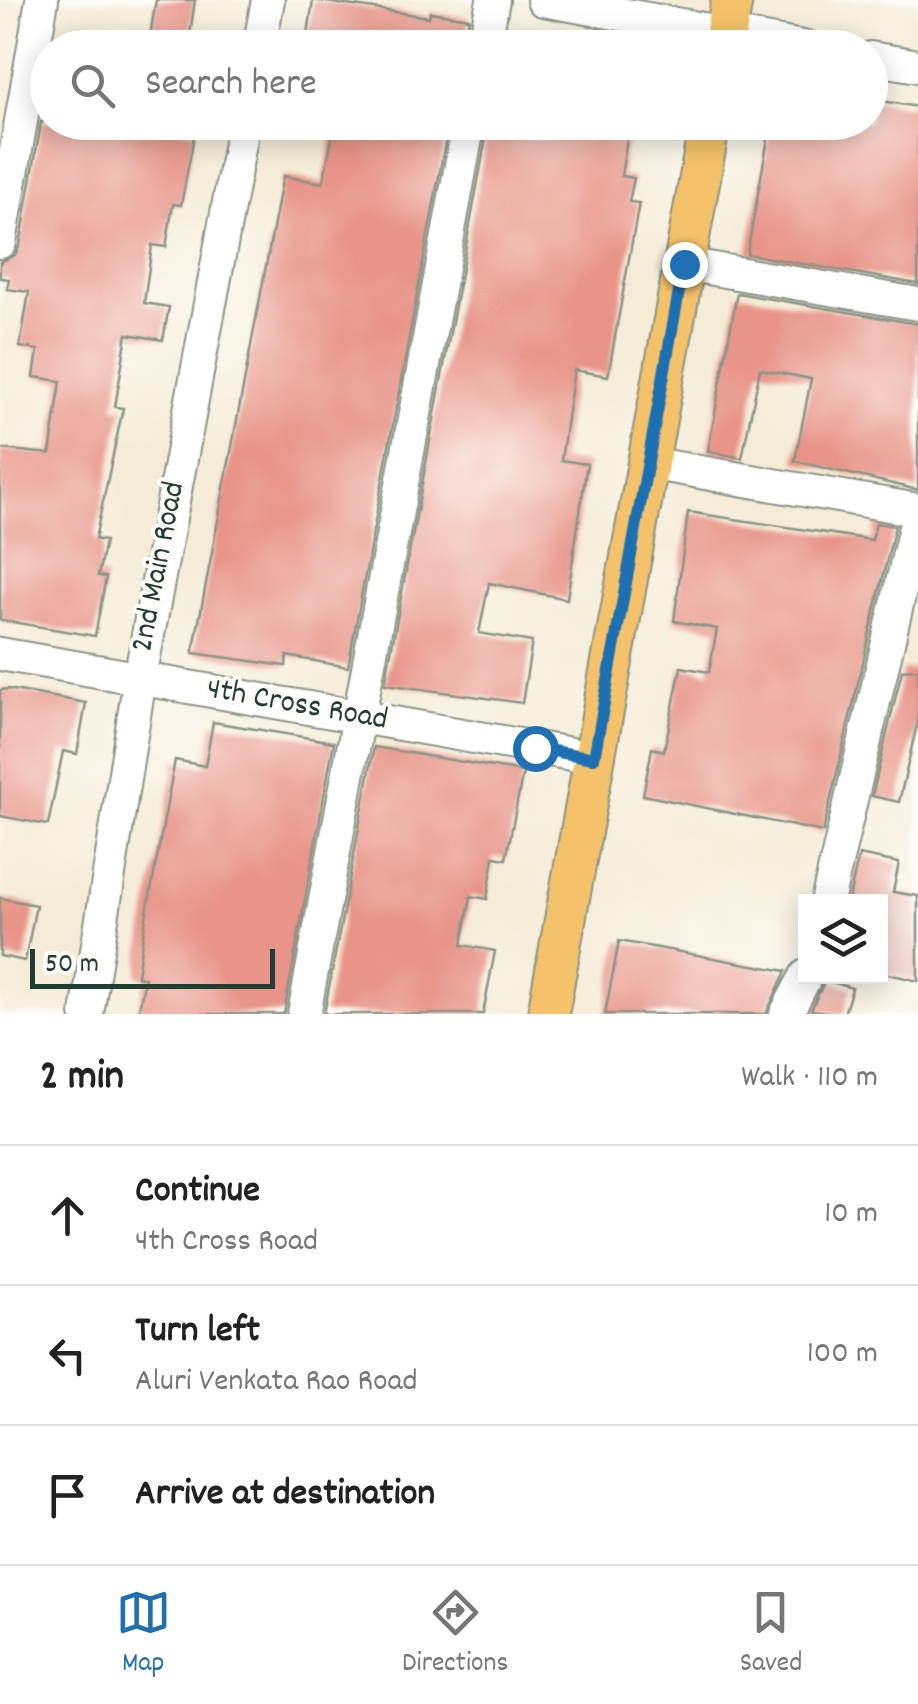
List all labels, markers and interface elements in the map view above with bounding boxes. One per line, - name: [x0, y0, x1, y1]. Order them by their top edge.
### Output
- search box: [30, 30, 888, 140]
- icon: search: [65, 58, 120, 113]
- text: Search here: [145, 58, 317, 113]
- route end: [662, 242, 708, 288]
- street label: 2nd Main Road: [121, 478, 199, 656]
- street label: 4th Cross Road: [203, 667, 391, 745]
- route start: [513, 726, 559, 772]
- map controls: [798, 894, 888, 984]
- button: layers: [798, 894, 888, 984]
- scale bar: [30, 944, 275, 988]
- text: 50 m: [45, 946, 99, 986]
- text: 2 min: [40, 1049, 124, 1109]
- text: Walk · 110 m: [741, 1056, 878, 1102]
- text: Continue: [135, 1165, 260, 1220]
- icon: ahead: [40, 1188, 95, 1243]
- text: 10 m: [824, 1192, 878, 1238]
- text: 4th Cross Road: [135, 1220, 318, 1266]
- text: Turn left: [135, 1305, 260, 1360]
- icon: left: [40, 1328, 95, 1383]
- text: 100 m: [807, 1332, 878, 1378]
- text: Aluri Venkata Rao Road: [135, 1360, 417, 1406]
- icon: arrive: [40, 1468, 95, 1523]
- text: Arrive at destination: [135, 1468, 435, 1523]
- tab: Map: [116, 1585, 171, 1685]
- tab: Directions: [402, 1585, 508, 1685]
- tab: Saved: [740, 1585, 802, 1685]

